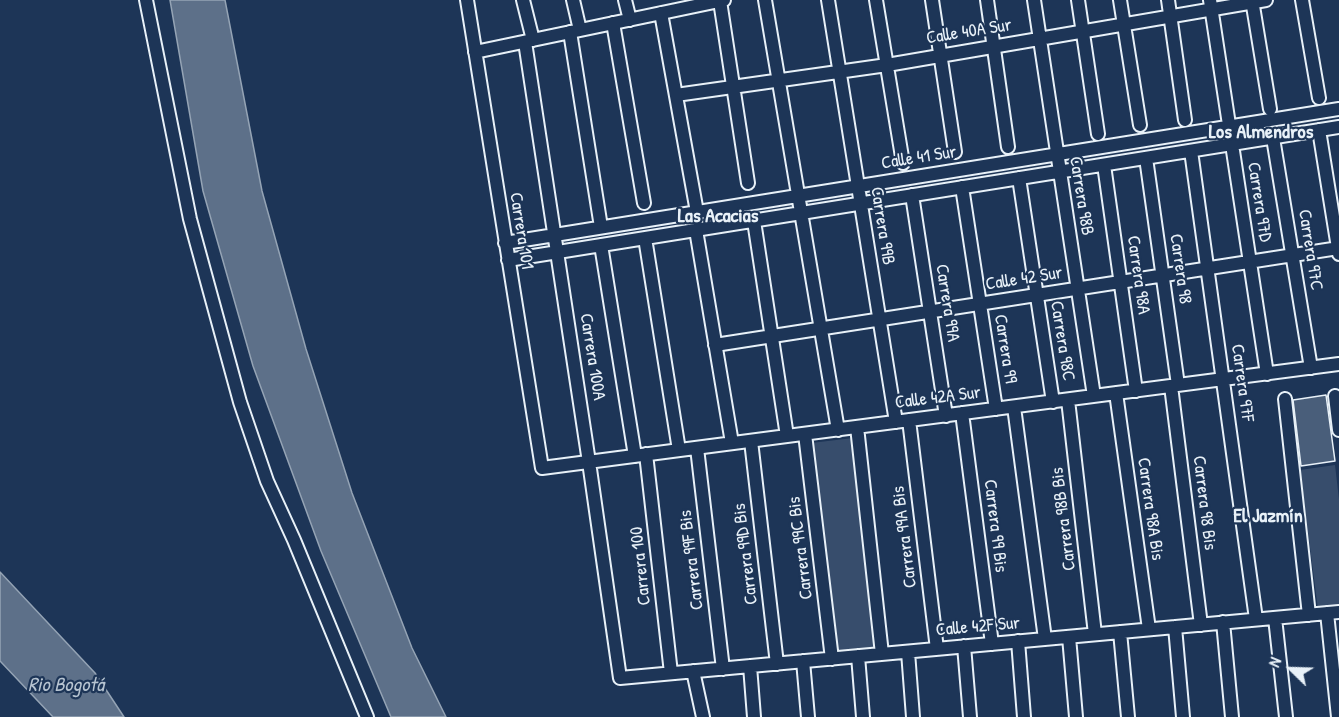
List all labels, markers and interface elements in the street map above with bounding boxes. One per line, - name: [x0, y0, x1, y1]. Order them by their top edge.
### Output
- street label: Calle 40A Sur: [925, 15, 1013, 49]
- district label: Los Almendros: [1209, 121, 1313, 145]
- street label: Calle 41 Sur: [880, 141, 958, 175]
- street label: Carrera 98B: [1064, 155, 1098, 237]
- street label: Carrera 97D: [1242, 161, 1276, 243]
- street label: Carrera 99B: [865, 186, 899, 266]
- street label: Carrera 101: [504, 191, 538, 271]
- district label: Las Acacias: [678, 205, 758, 229]
- street label: Carrera 97C: [1293, 208, 1327, 292]
- street label: Carrera 98: [1164, 233, 1196, 305]
- street label: Carrera 98A: [1122, 234, 1154, 316]
- street label: Calle 42 Sur: [984, 262, 1064, 296]
- street label: Carrera 99A: [930, 263, 964, 343]
- street label: Carrera 98C: [1045, 300, 1079, 382]
- street label: Carrera 100A: [574, 312, 610, 402]
- street label: Carrera 99: [989, 313, 1021, 385]
- street label: Carrera 97F: [1226, 343, 1258, 423]
- street label: Calle 42A Sur: [894, 382, 982, 414]
- street label: Carrera 98 Bis: [1188, 455, 1220, 551]
- street label: Carrera 98A Bis: [1132, 456, 1168, 562]
- street label: Carrera 98B Bis: [1047, 466, 1081, 572]
- street label: Carrera 99 Bis: [979, 478, 1011, 574]
- street label: Carrera 99A Bis: [888, 485, 922, 589]
- street label: Carrera 99C Bis: [784, 495, 818, 601]
- street label: Carrera 99D Bis: [729, 502, 763, 606]
- district label: El Jazmín: [1233, 505, 1303, 529]
- street label: Carrera 99F Bis: [675, 509, 709, 611]
- street label: Carrera 100: [626, 526, 656, 606]
- street label: Calle 42F Sur: [935, 613, 1021, 641]
- north arrow: [1261, 639, 1321, 699]
- text: N: [1263, 654, 1286, 670]
- water label: Rio Bogotá: [28, 674, 104, 698]

